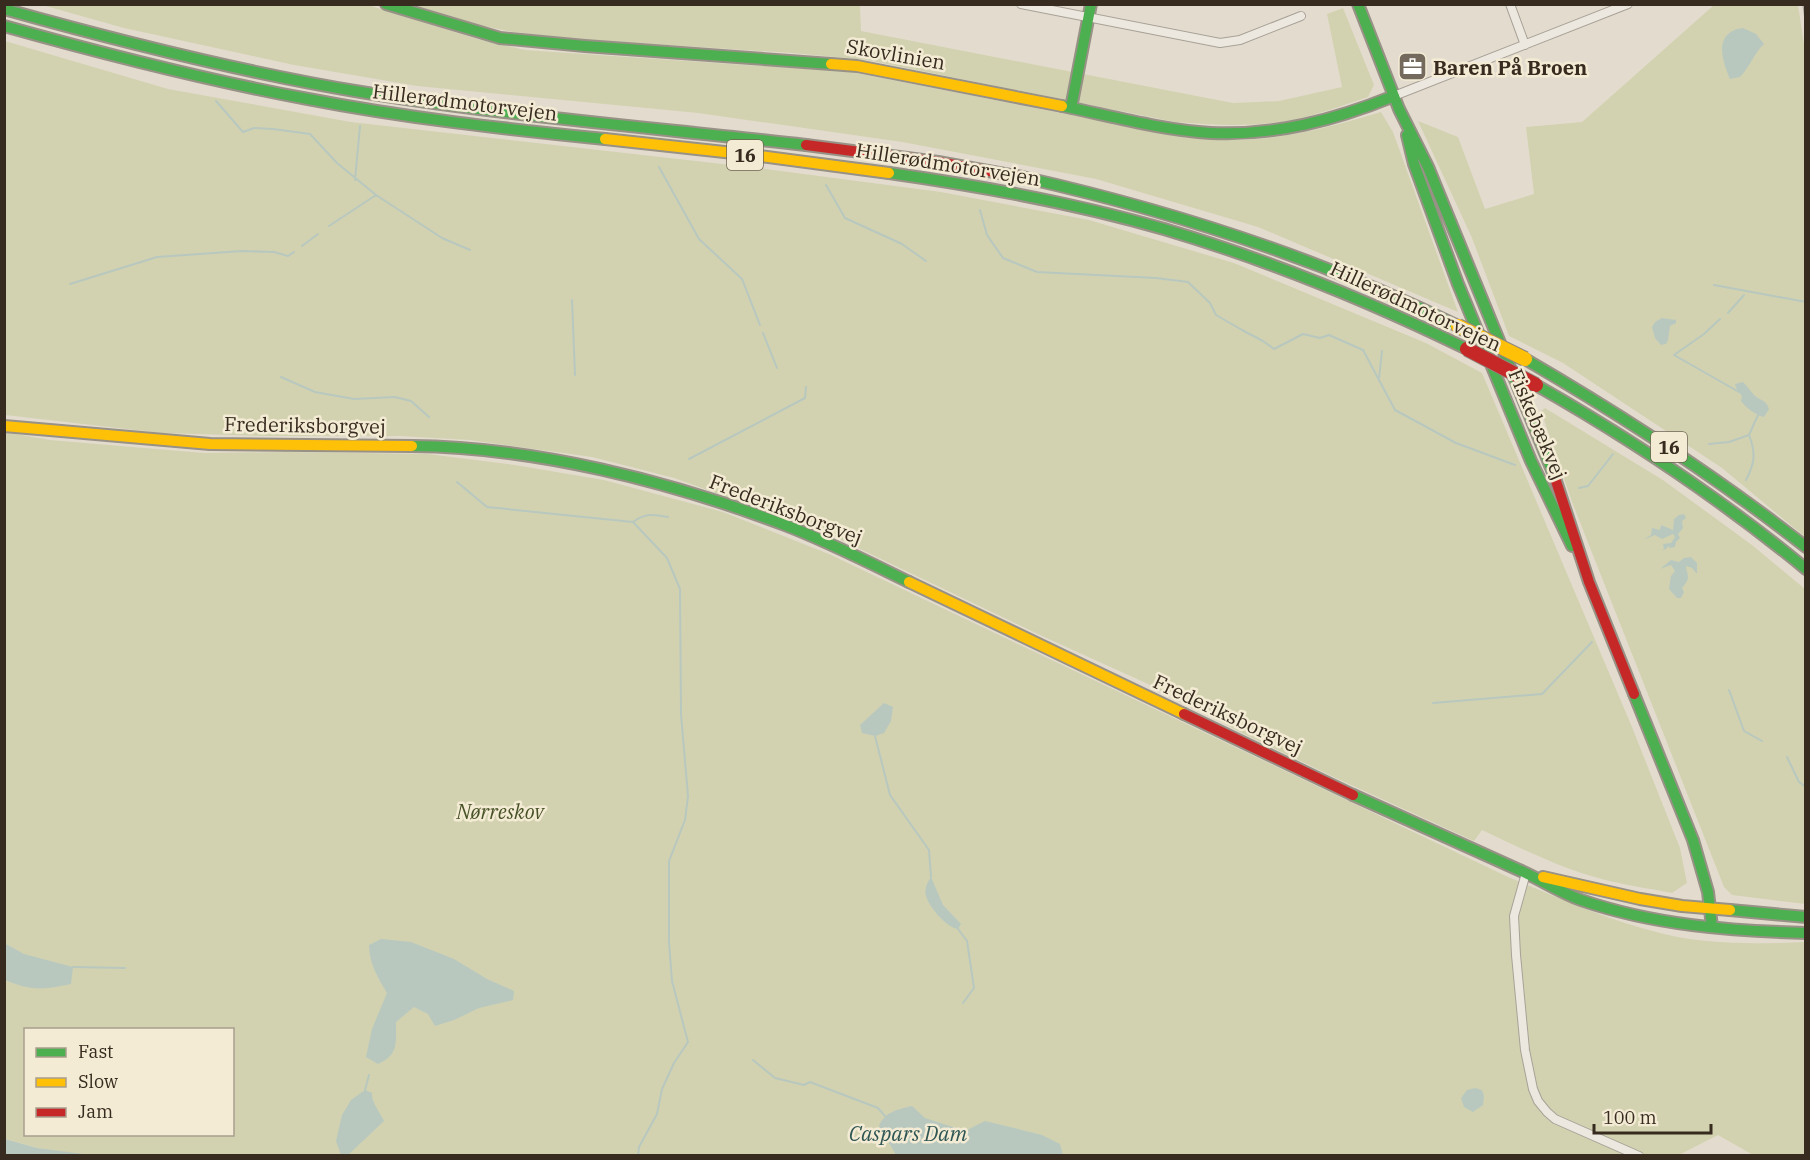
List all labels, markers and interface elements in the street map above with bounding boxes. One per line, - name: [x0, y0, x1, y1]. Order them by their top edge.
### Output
- street label: Skovlinien: [845, 32, 948, 76]
- office icon: Baren På Broen: [1396, 51, 1428, 83]
- place label: Baren På Broen: [1433, 54, 1587, 81]
- street label: Hillerødmotorvejen: [371, 77, 559, 127]
- street label: Hillerødmotorvejen: [854, 136, 1042, 192]
- road number: 16: [727, 140, 763, 170]
- street label: Hillerødmotorvejen: [1326, 254, 1506, 358]
- street label: Fiskebækvej: [1503, 365, 1573, 483]
- street label: Frederiksborgvej: [224, 410, 386, 440]
- road number: 16: [1651, 432, 1687, 462]
- street label: Frederiksborgvej: [706, 467, 866, 551]
- street label: Frederiksborgvej: [1149, 668, 1307, 760]
- park label: Nørreskov: [455, 798, 545, 825]
- legend: [24, 1028, 234, 1136]
- text: Fast: [78, 1040, 113, 1063]
- text: Slow: [78, 1070, 118, 1093]
- scale bar: [1594, 1097, 1711, 1135]
- text: Jam: [78, 1100, 113, 1123]
- text: 100 m: [1603, 1106, 1657, 1129]
- water label: Caspars Dam: [849, 1119, 968, 1147]

